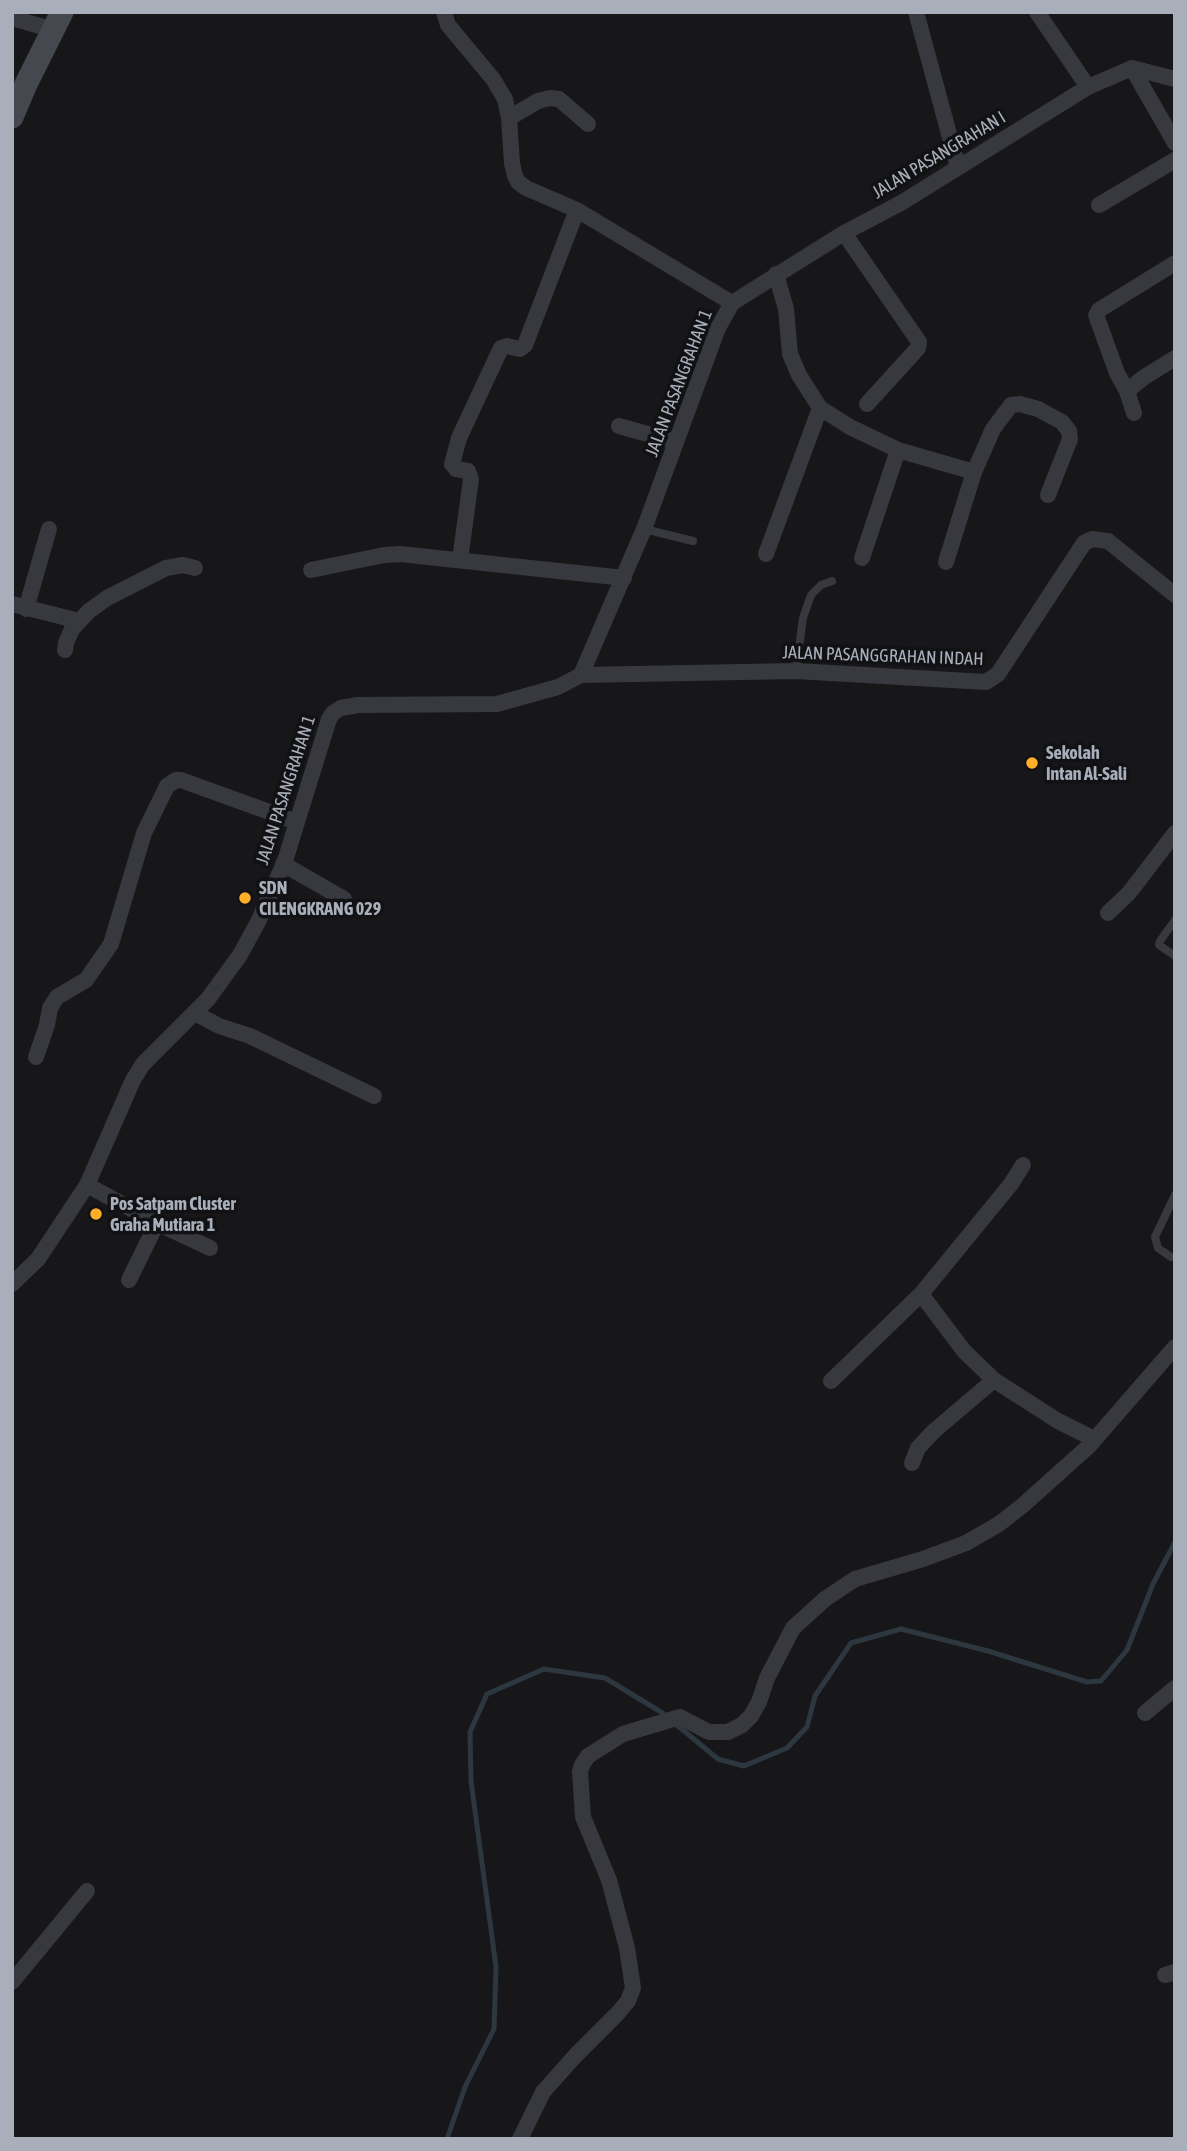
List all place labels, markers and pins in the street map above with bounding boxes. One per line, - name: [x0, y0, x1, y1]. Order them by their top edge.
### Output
- place label: Sekolah Intan Al-Sali: [1046, 742, 1127, 784]
- marker: Sekolah Intan Al-Sali: [1024, 755, 1040, 771]
- place label: SDN CILENGKRANG 029: [259, 877, 381, 920]
- marker: SDN CILENGKRANG 029: [237, 890, 253, 906]
- place label: Pos Satpam Cluster Graha Mutiara 1: [110, 1193, 236, 1236]
- marker: Pos Satpam Cluster Graha Mutiara 1: [88, 1206, 104, 1222]

